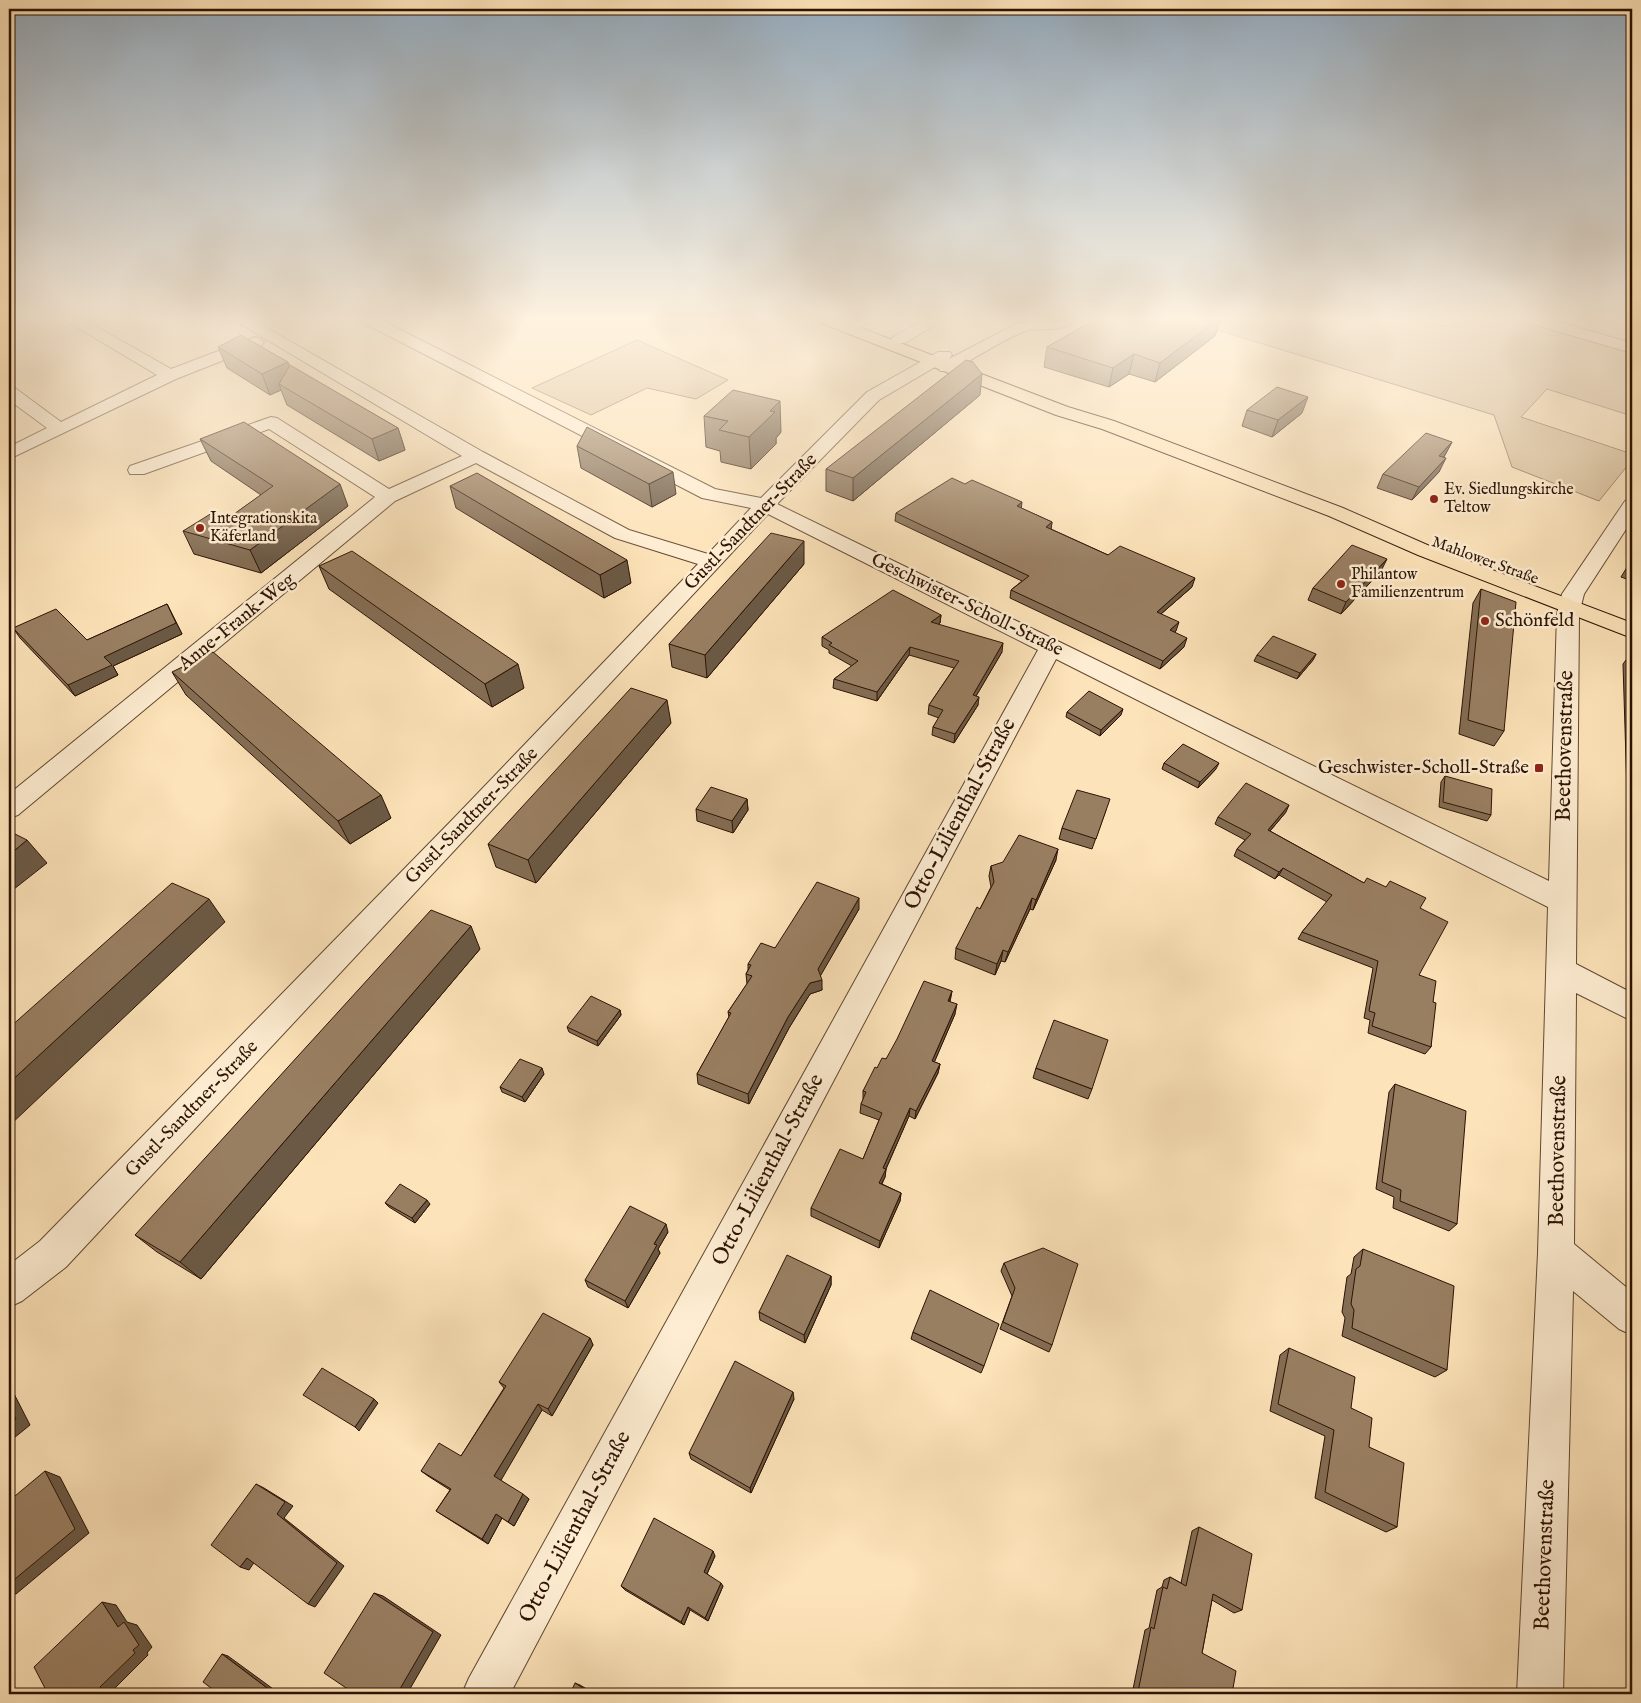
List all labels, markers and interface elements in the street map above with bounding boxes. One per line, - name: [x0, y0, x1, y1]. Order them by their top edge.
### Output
- street label: Gustl-Sandtner-Straße: [679, 448, 823, 596]
- place label: Ev. Siedlungskirche Teltow: [1444, 480, 1574, 518]
- marker: Ev. Siedlungskirche Teltow: [1428, 493, 1440, 505]
- place label: Integrationskita Käferland: [210, 509, 317, 547]
- marker: Integrationskita Käferland: [194, 522, 206, 534]
- street label: Mahlower Straße: [1429, 532, 1541, 590]
- street label: Geschwister-Scholl-Straße: [867, 548, 1067, 662]
- place label: Philantow Familienzentrum: [1351, 565, 1464, 603]
- street label: Anne-Frank-Weg: [173, 567, 301, 677]
- marker: Philantow Familienzentrum: [1335, 578, 1347, 590]
- place label: Schönfeld: [1495, 609, 1575, 633]
- marker: Schönfeld: [1479, 615, 1491, 627]
- street label: Beethovenstraße: [1550, 670, 1580, 822]
- street label: Otto-Lilienthal-Straße: [898, 713, 1022, 915]
- street label: Gustl-Sandtner-Straße: [400, 742, 544, 890]
- place label: Geschwister-Scholl-Straße: [1318, 756, 1529, 780]
- marker: Geschwister-Scholl-Straße: [1533, 762, 1545, 774]
- street label: Gustl-Sandtner-Straße: [120, 1035, 264, 1183]
- street label: Otto-Lilienthal-Straße: [706, 1069, 830, 1271]
- street label: Beethovenstraße: [1543, 1075, 1573, 1227]
- street label: Otto-Lilienthal-Straße: [513, 1426, 637, 1628]
- street label: Beethovenstraße: [1528, 1479, 1562, 1631]

